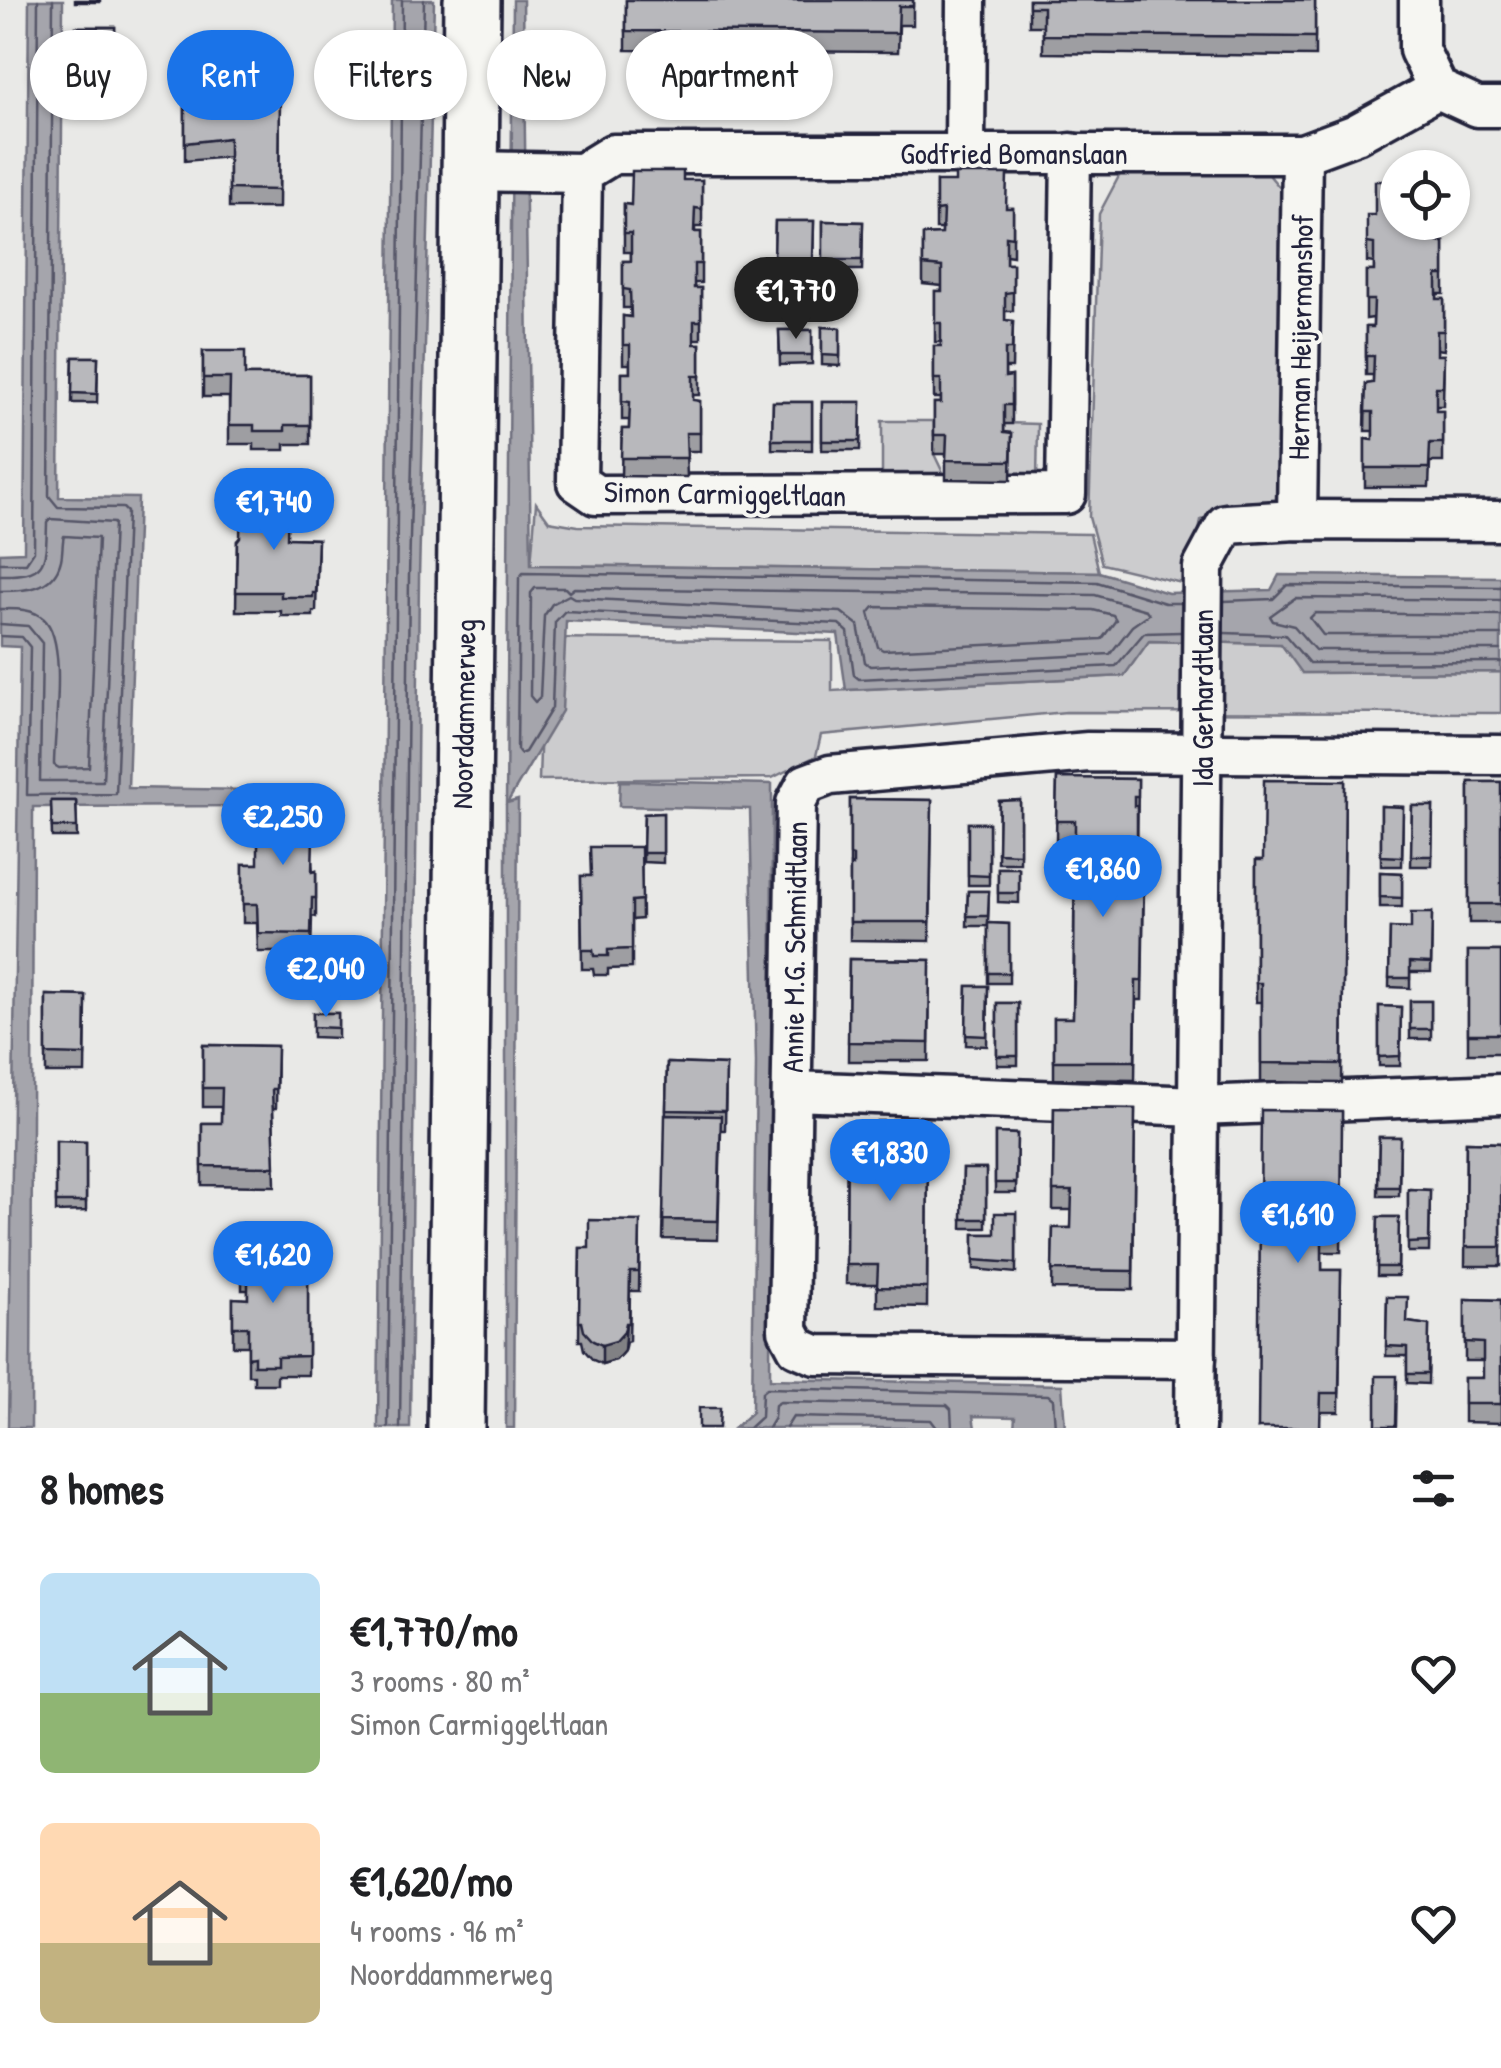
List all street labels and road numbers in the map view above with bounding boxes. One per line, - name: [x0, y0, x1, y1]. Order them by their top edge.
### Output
- street label: Godfried Bomanslaan: [900, 133, 1128, 173]
- street label: Herman Heijermanshof: [1278, 213, 1322, 460]
- street label: Simon Carmiggeltlaan: [604, 471, 846, 515]
- street label: Ida Gerhardtlaan: [1182, 609, 1222, 787]
- street label: Noorddammerweg: [441, 619, 485, 809]
- street label: Annie M.G. Schmidtlaan: [772, 821, 816, 1073]

